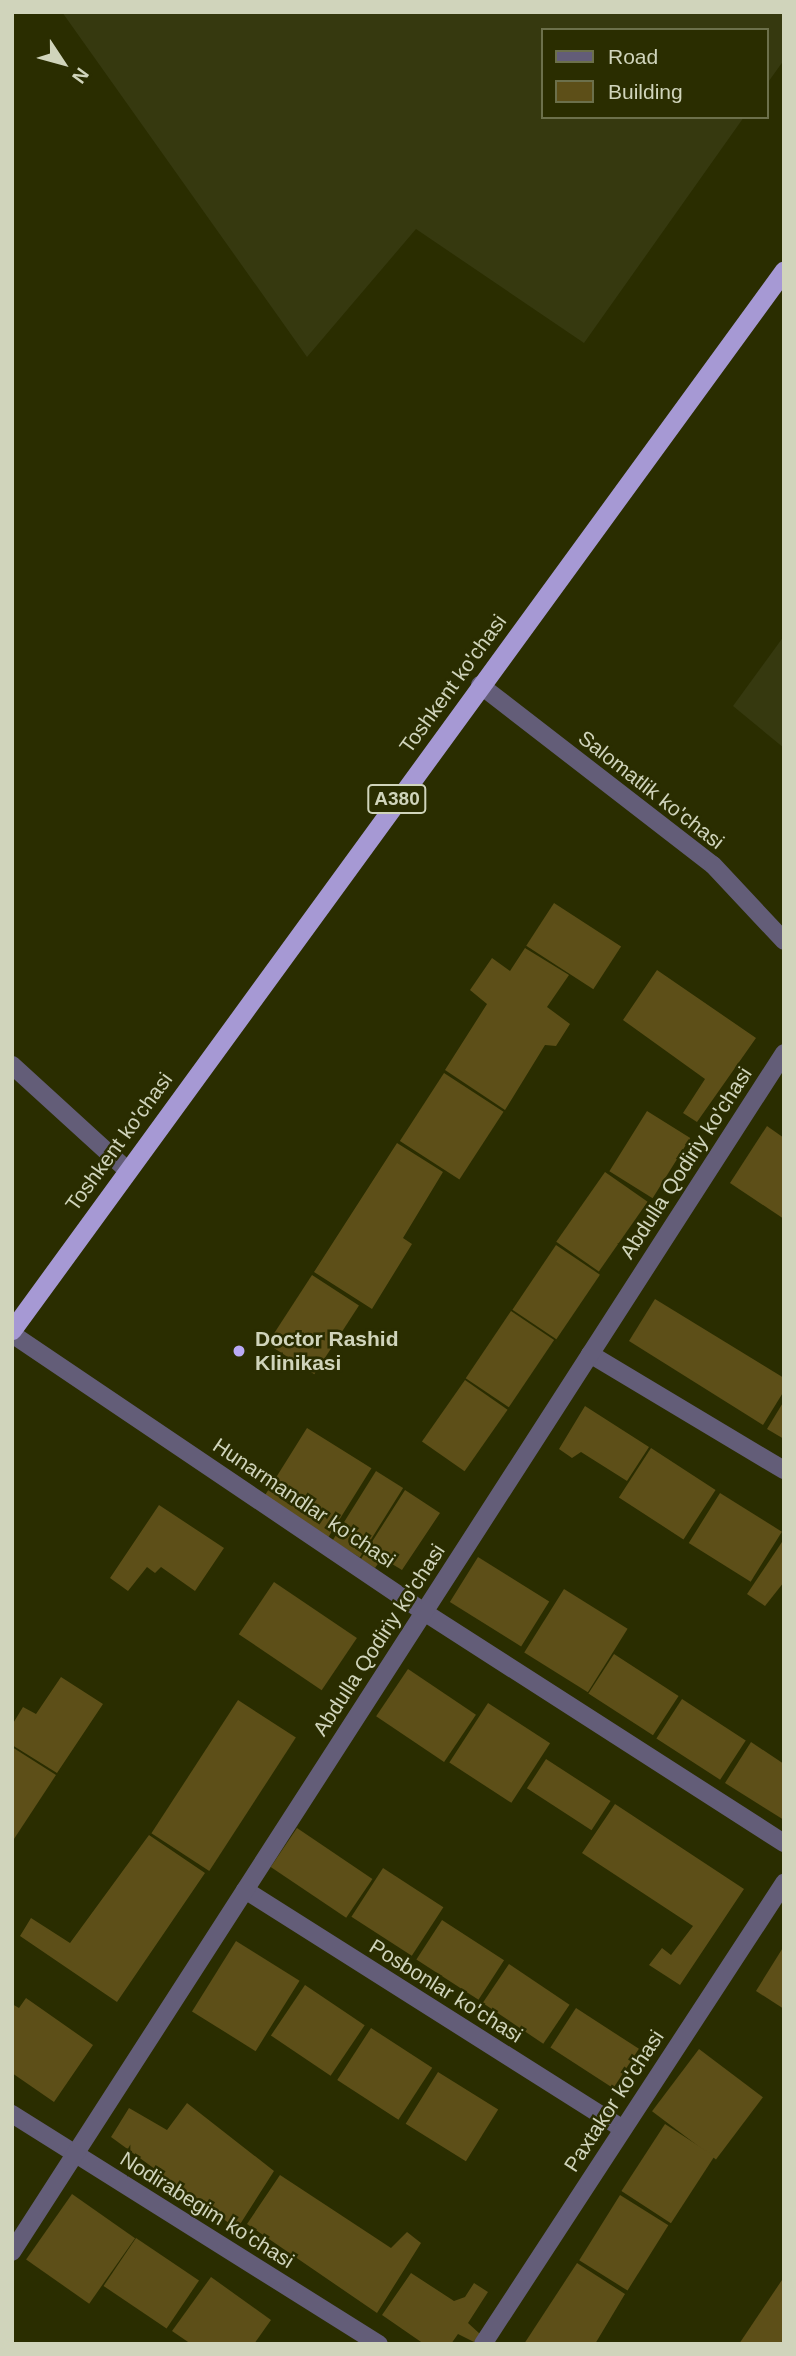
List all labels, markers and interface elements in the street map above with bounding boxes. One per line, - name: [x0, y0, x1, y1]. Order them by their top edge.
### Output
- north arrow: [28, 28, 98, 98]
- legend: [540, 28, 768, 119]
- text: Road: [608, 45, 658, 68]
- text: N: [68, 64, 93, 87]
- text: Building: [608, 80, 683, 103]
- street label: Toshkent ko'chasi: [394, 610, 512, 758]
- street label: Salomatlik ko'chasi: [573, 725, 729, 855]
- road number: A380: [367, 784, 427, 814]
- street label: Abdulla Qodiriy ko'chasi: [615, 1062, 757, 1264]
- street label: Toshkent ko'chasi: [60, 1068, 178, 1216]
- place label: Doctor Rashid Klinikasi: [255, 1326, 399, 1376]
- marker: Doctor Rashid Klinikasi: [229, 1341, 249, 1361]
- street label: Hunarmandlar ko'chasi: [208, 1433, 400, 1573]
- street label: Abdulla Qodiriy ko'chasi: [308, 1539, 450, 1741]
- street label: Posbonlar ko'chasi: [365, 1934, 527, 2048]
- street label: Paxtakor ko'chasi: [559, 2025, 669, 2177]
- street label: Nodirabegim ko'chasi: [115, 2146, 299, 2274]

